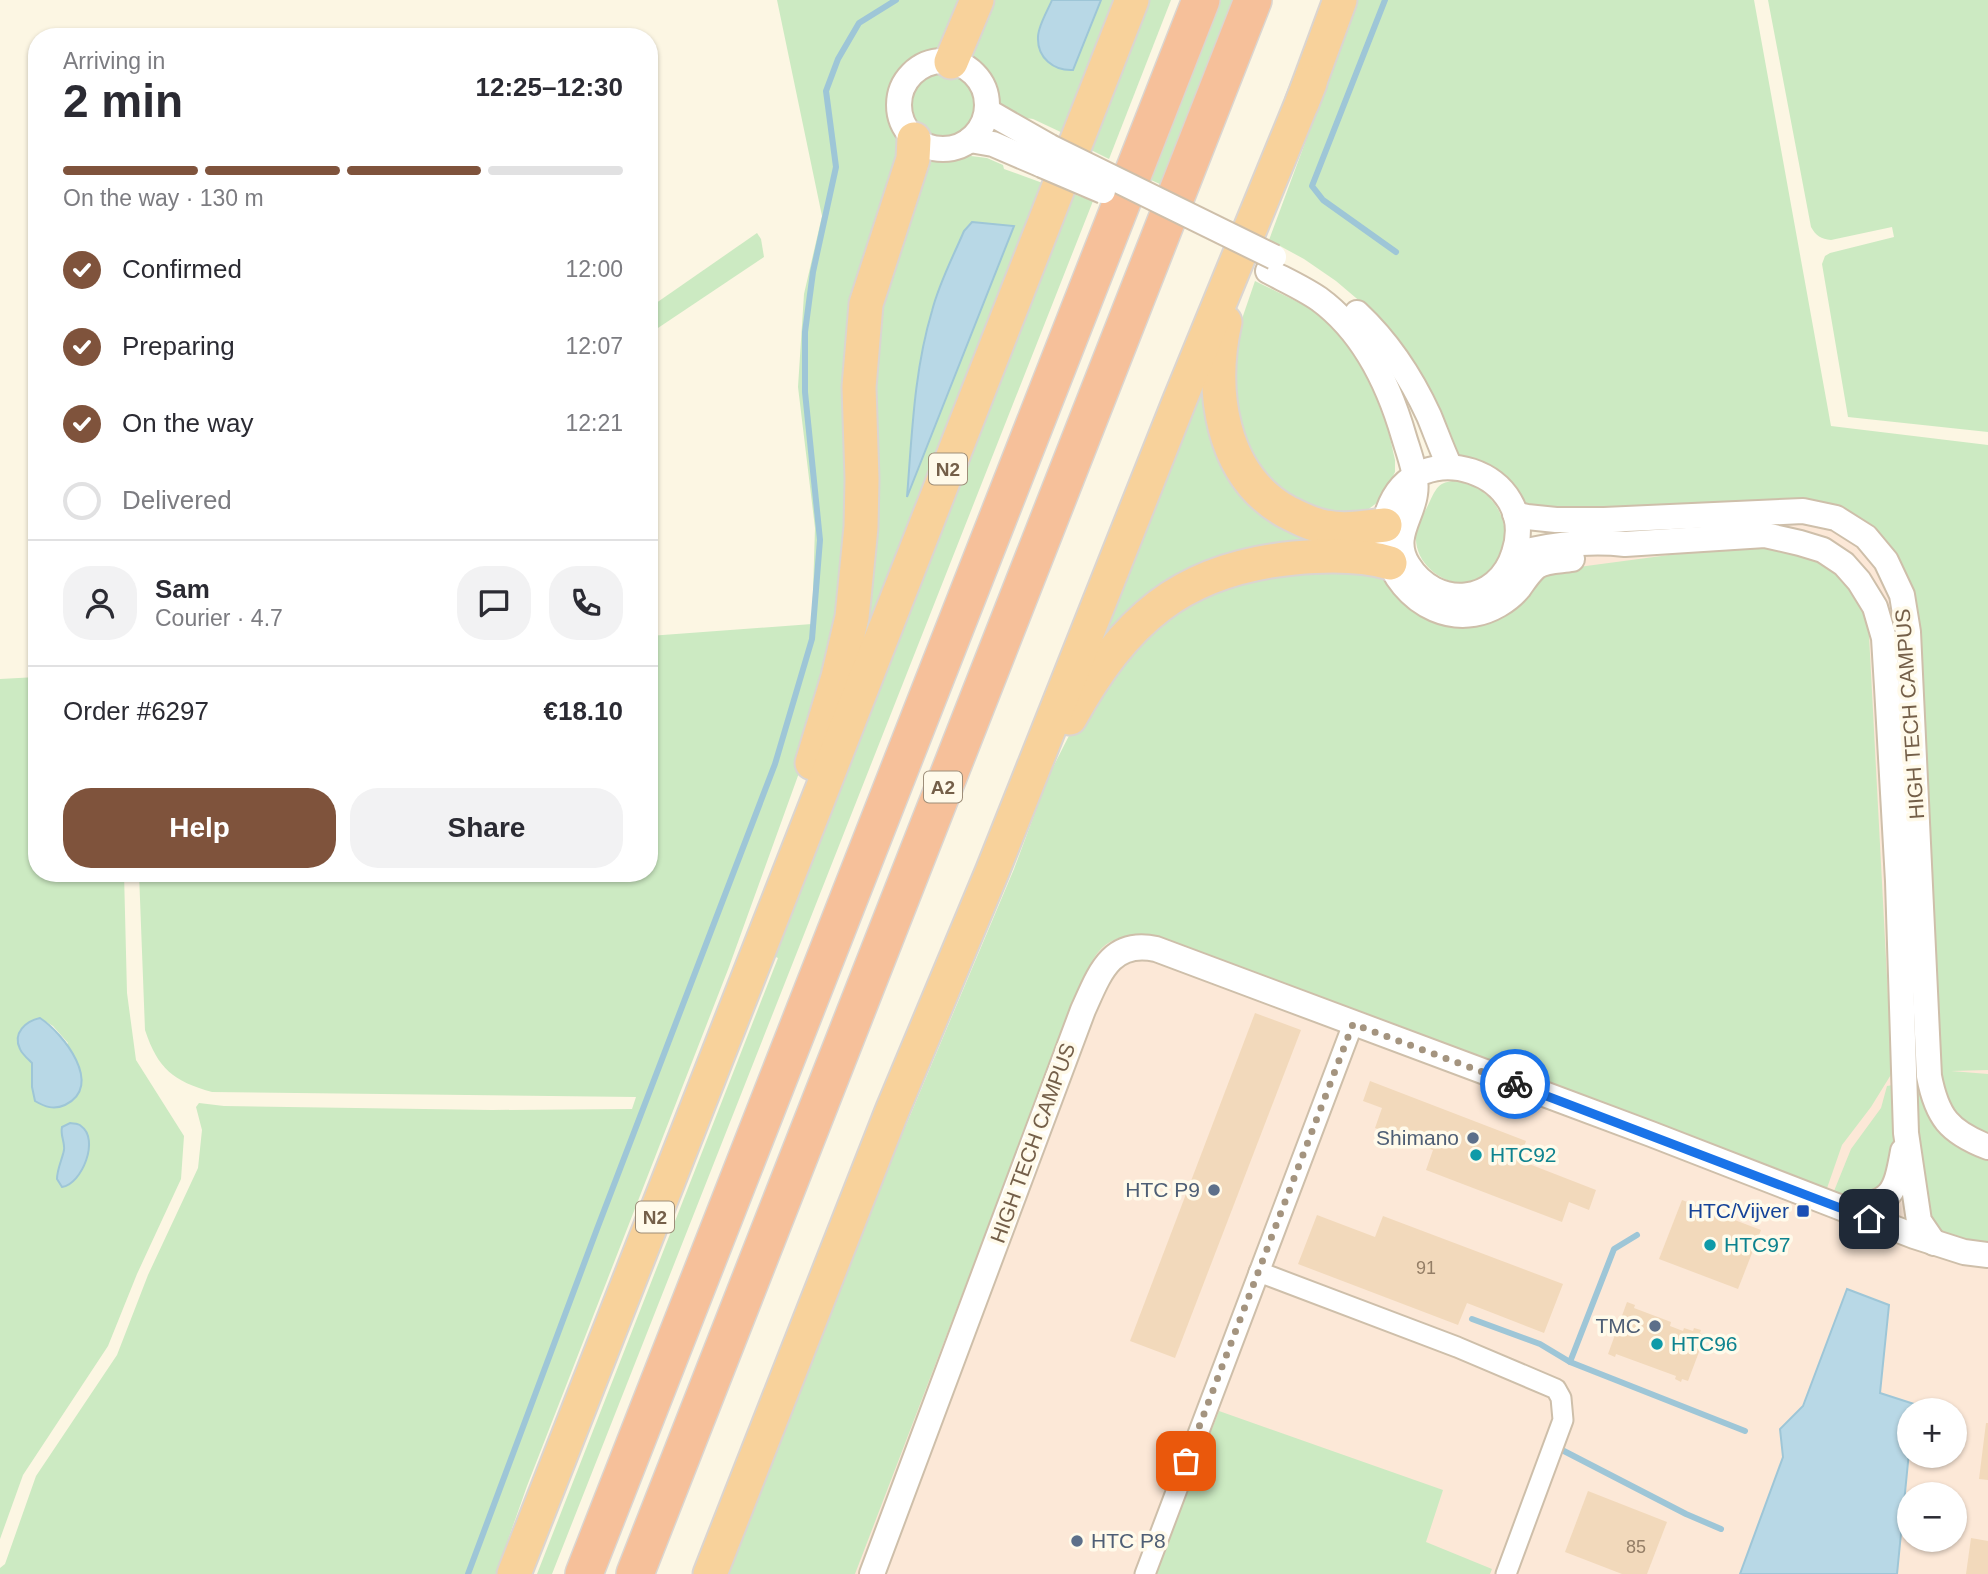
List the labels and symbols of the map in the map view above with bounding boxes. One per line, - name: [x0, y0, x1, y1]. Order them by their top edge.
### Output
- road number: N2: [929, 454, 967, 484]
- street label: HIGH TECH CAMPUS: [1891, 608, 1928, 820]
- road number: A2: [924, 772, 962, 802]
- street label: HIGH TECH CAMPUS: [986, 1040, 1079, 1246]
- courier: [1480, 1049, 1550, 1119]
- place label: Shimano: [1376, 1126, 1459, 1149]
- marker: Shimano: [1465, 1130, 1481, 1146]
- place label: HTC92: [1490, 1143, 1557, 1166]
- marker: HTC92: [1468, 1147, 1484, 1163]
- place label: HTC P9: [1125, 1178, 1200, 1201]
- marker: HTC P9: [1206, 1182, 1222, 1198]
- pin: [1839, 1189, 1899, 1249]
- place label: HTC/Vijver: [1688, 1199, 1789, 1222]
- road number: N2: [636, 1202, 674, 1232]
- marker: HTC/Vijver: [1795, 1203, 1811, 1219]
- place label: HTC97: [1724, 1233, 1791, 1256]
- marker: HTC97: [1702, 1237, 1718, 1253]
- house number: 91: [1416, 1258, 1436, 1278]
- place label: TMC: [1596, 1314, 1641, 1337]
- marker: TMC: [1647, 1318, 1663, 1334]
- place label: HTC96: [1671, 1332, 1738, 1355]
- marker: HTC96: [1649, 1336, 1665, 1352]
- pin: [1156, 1431, 1216, 1491]
- place label: HTC P8: [1091, 1529, 1166, 1552]
- marker: HTC P8: [1069, 1533, 1085, 1549]
- house number: 85: [1626, 1537, 1646, 1557]

